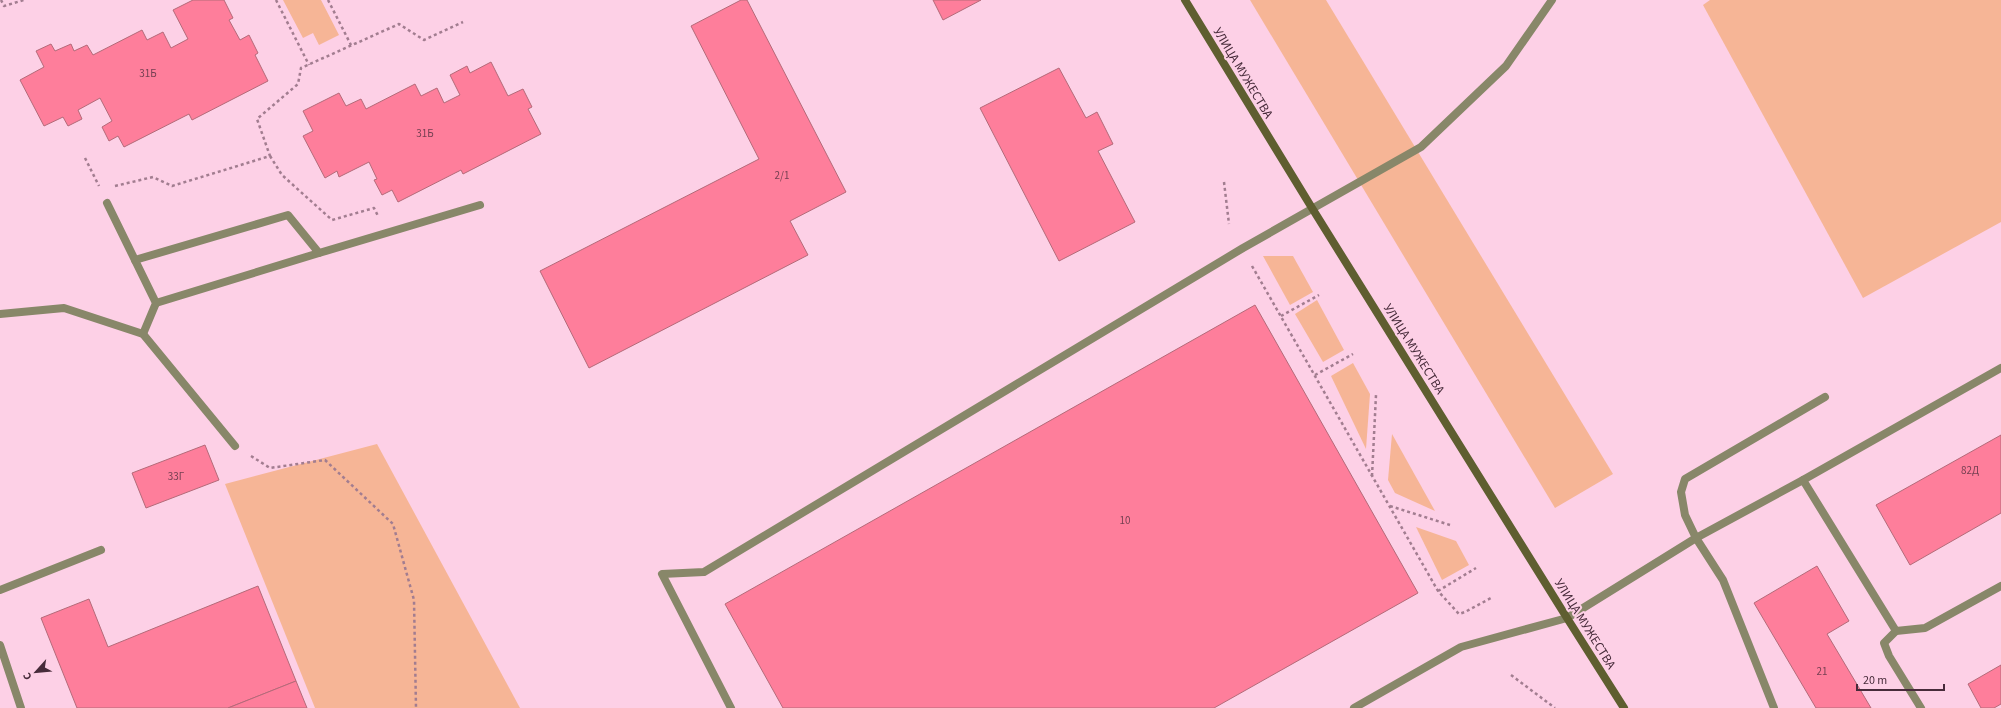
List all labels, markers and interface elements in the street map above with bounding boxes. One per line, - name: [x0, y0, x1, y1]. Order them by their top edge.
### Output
- street label: УЛИЦА МУЖЕСТВА: [1209, 24, 1278, 123]
- house number: 31Б: [139, 66, 157, 81]
- house number: 31Б: [416, 126, 434, 141]
- house number: 2/1: [775, 168, 789, 183]
- street label: УЛИЦА МУЖЕСТВА: [1379, 300, 1449, 398]
- house number: 82Д: [1961, 463, 1979, 478]
- house number: 33Г: [168, 469, 185, 484]
- house number: 10: [1120, 513, 1130, 528]
- street label: УЛИЦА МУЖЕСТВА: [1550, 575, 1620, 673]
- north arrow: [16, 652, 56, 692]
- house number: 21: [1817, 664, 1827, 679]
- scale bar: [1857, 666, 1944, 692]
- text: С: [19, 670, 36, 683]
- text: 20 m: [1863, 672, 1887, 689]

